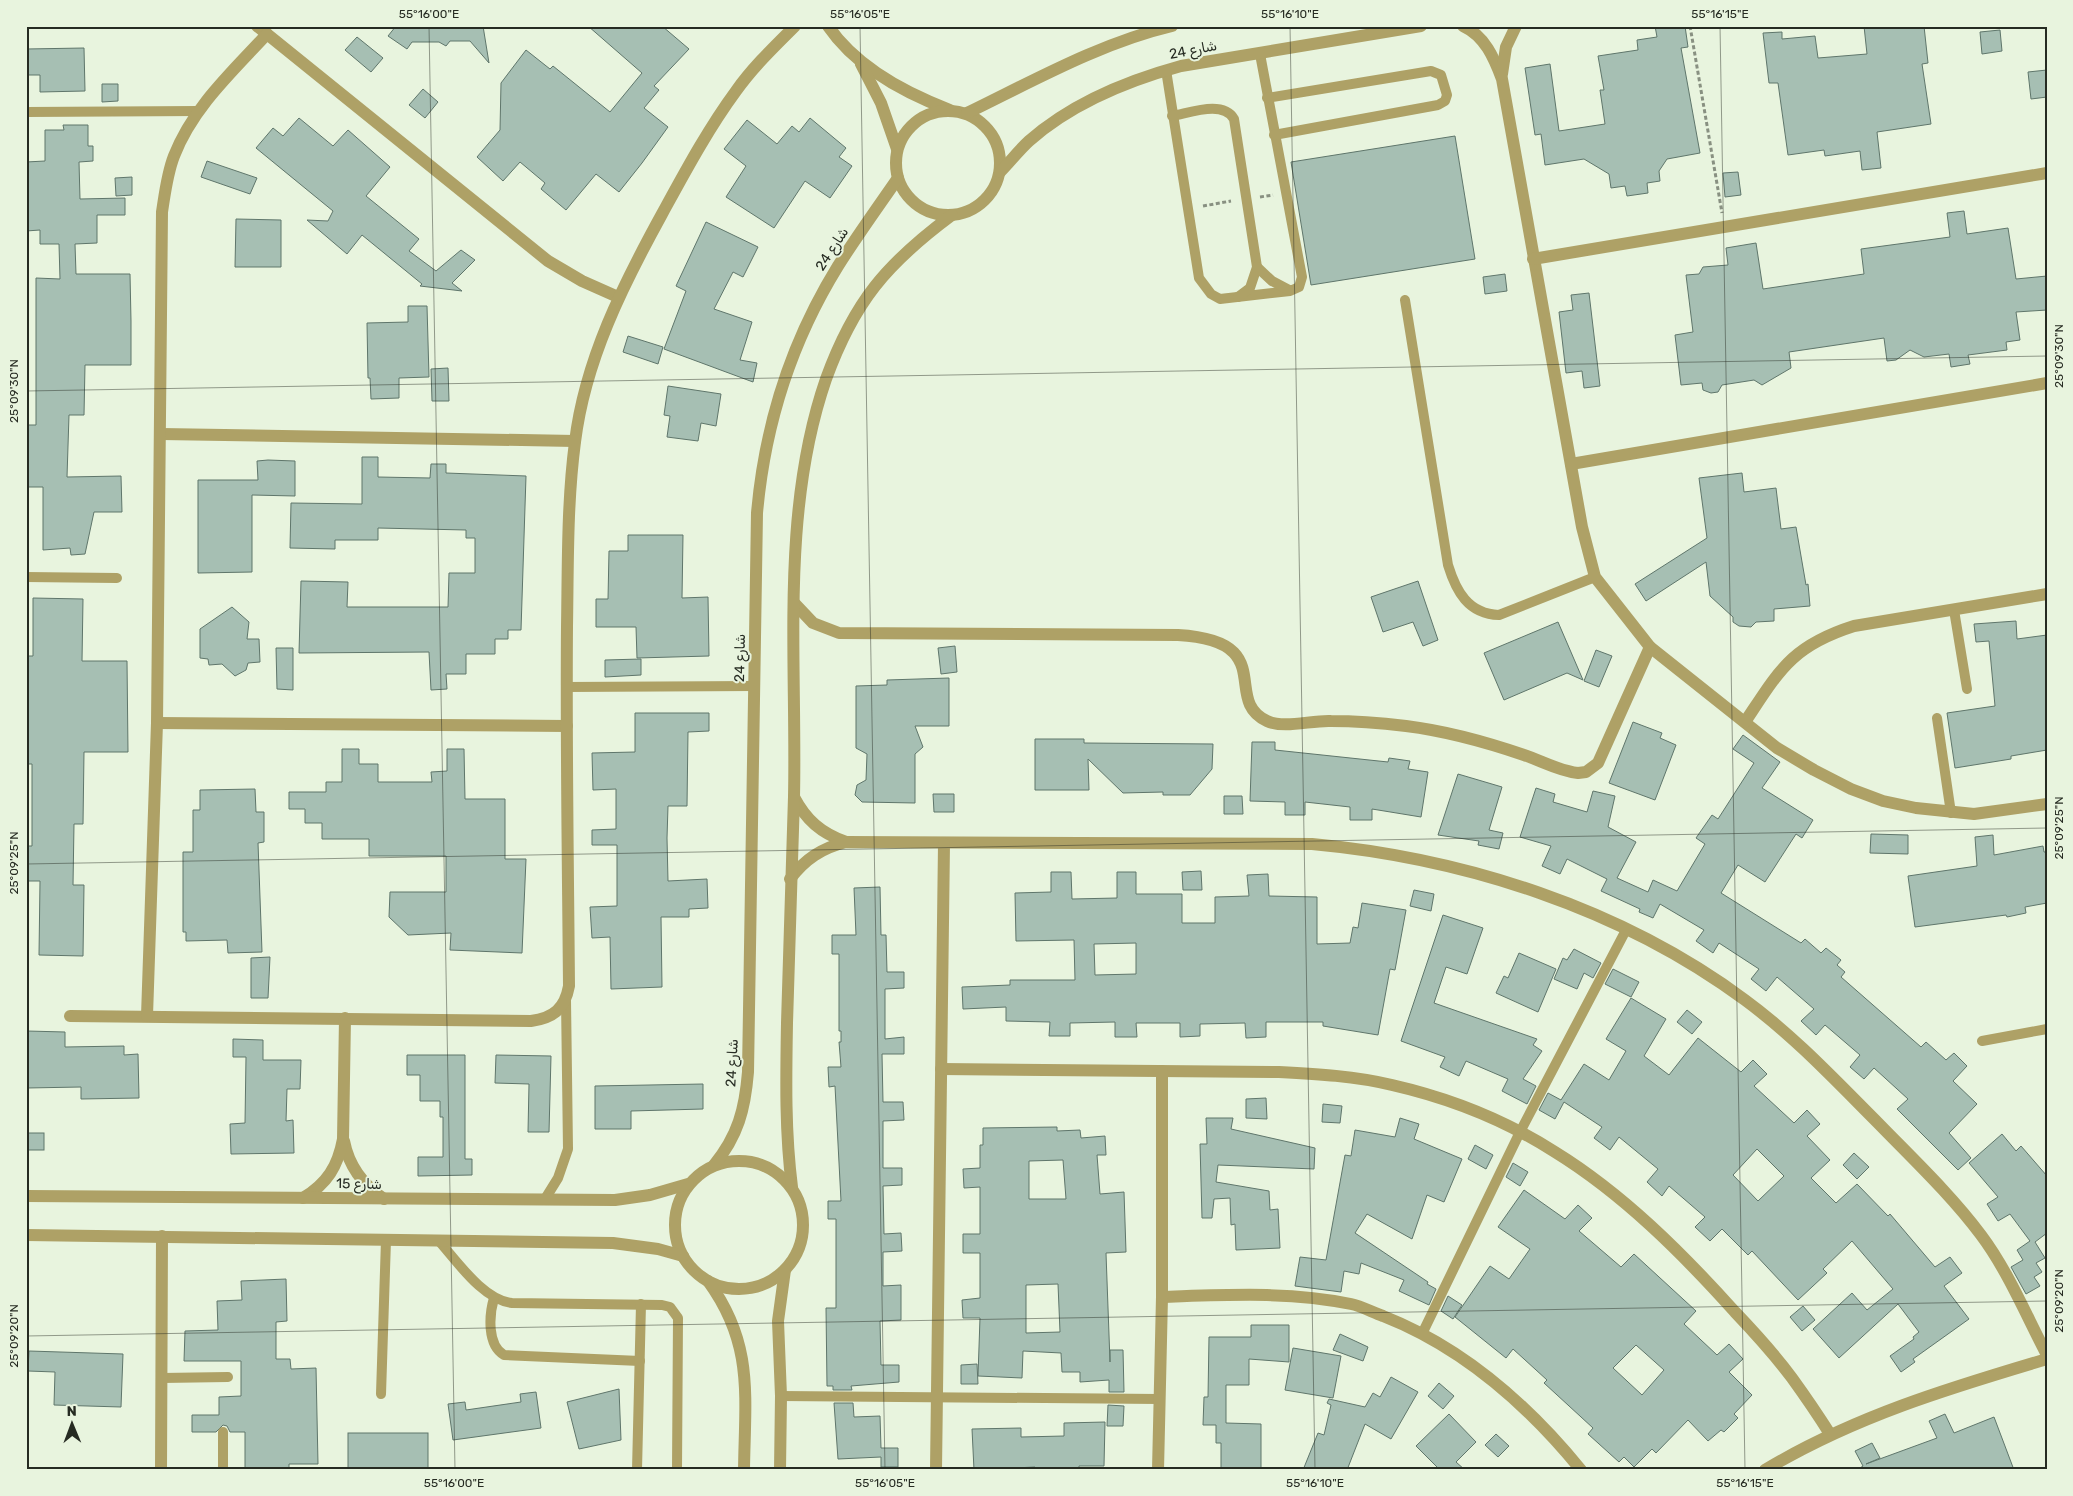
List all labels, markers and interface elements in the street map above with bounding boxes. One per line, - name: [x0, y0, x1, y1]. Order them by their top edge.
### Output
- text: 55°16'00"E: [399, 7, 459, 21]
- text: 55°16'05"E: [830, 7, 890, 21]
- text: 55°16'10"E: [1261, 7, 1319, 21]
- text: 55°16'15"E: [1691, 7, 1749, 21]
- street label: شارع 24: [1168, 37, 1219, 65]
- street label: شارع 24: [812, 224, 854, 275]
- text: 25°09'30"N: [2052, 324, 2066, 388]
- text: 25°09'30"N: [7, 359, 21, 423]
- street label: شارع 24: [731, 634, 751, 682]
- text: 25°09'25"N: [2052, 796, 2066, 860]
- text: 25°09'25"N: [7, 831, 21, 895]
- street label: شارع 24: [722, 1038, 744, 1088]
- street label: شارع 15: [336, 1175, 382, 1195]
- text: 25°09'20"N: [2052, 1269, 2066, 1333]
- text: 25°09'20"N: [7, 1304, 21, 1368]
- north arrow: [48, 1398, 98, 1448]
- text: N: [67, 1403, 77, 1420]
- text: 55°16'00"E: [424, 1476, 484, 1490]
- text: 55°16'05"E: [855, 1476, 915, 1490]
- text: 55°16'10"E: [1286, 1476, 1344, 1490]
- text: 55°16'15"E: [1716, 1476, 1774, 1490]

